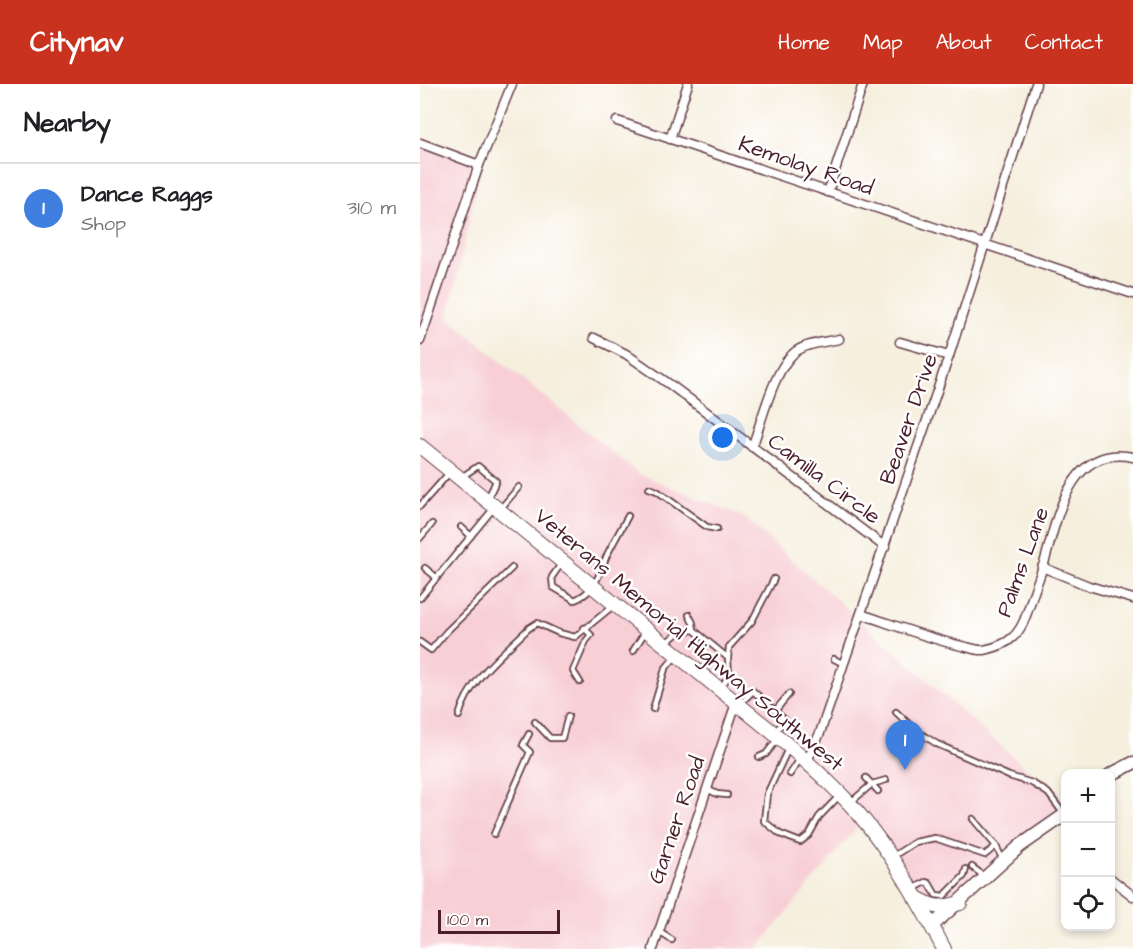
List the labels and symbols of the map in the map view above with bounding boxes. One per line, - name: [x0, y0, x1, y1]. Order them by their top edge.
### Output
- street label: Kemolay Road: [734, 128, 878, 205]
- street label: Beaver Drive: [872, 350, 946, 488]
- your location: [708, 423, 737, 452]
- street label: Camilla Circle: [761, 426, 887, 532]
- street label: Veterans Memorial Highway Southwest: [527, 501, 850, 780]
- street label: Palms Lane: [989, 503, 1057, 621]
- pin: 1: [886, 720, 924, 770]
- street label: Garner Road: [641, 752, 713, 888]
- scale bar: [438, 907, 560, 934]

